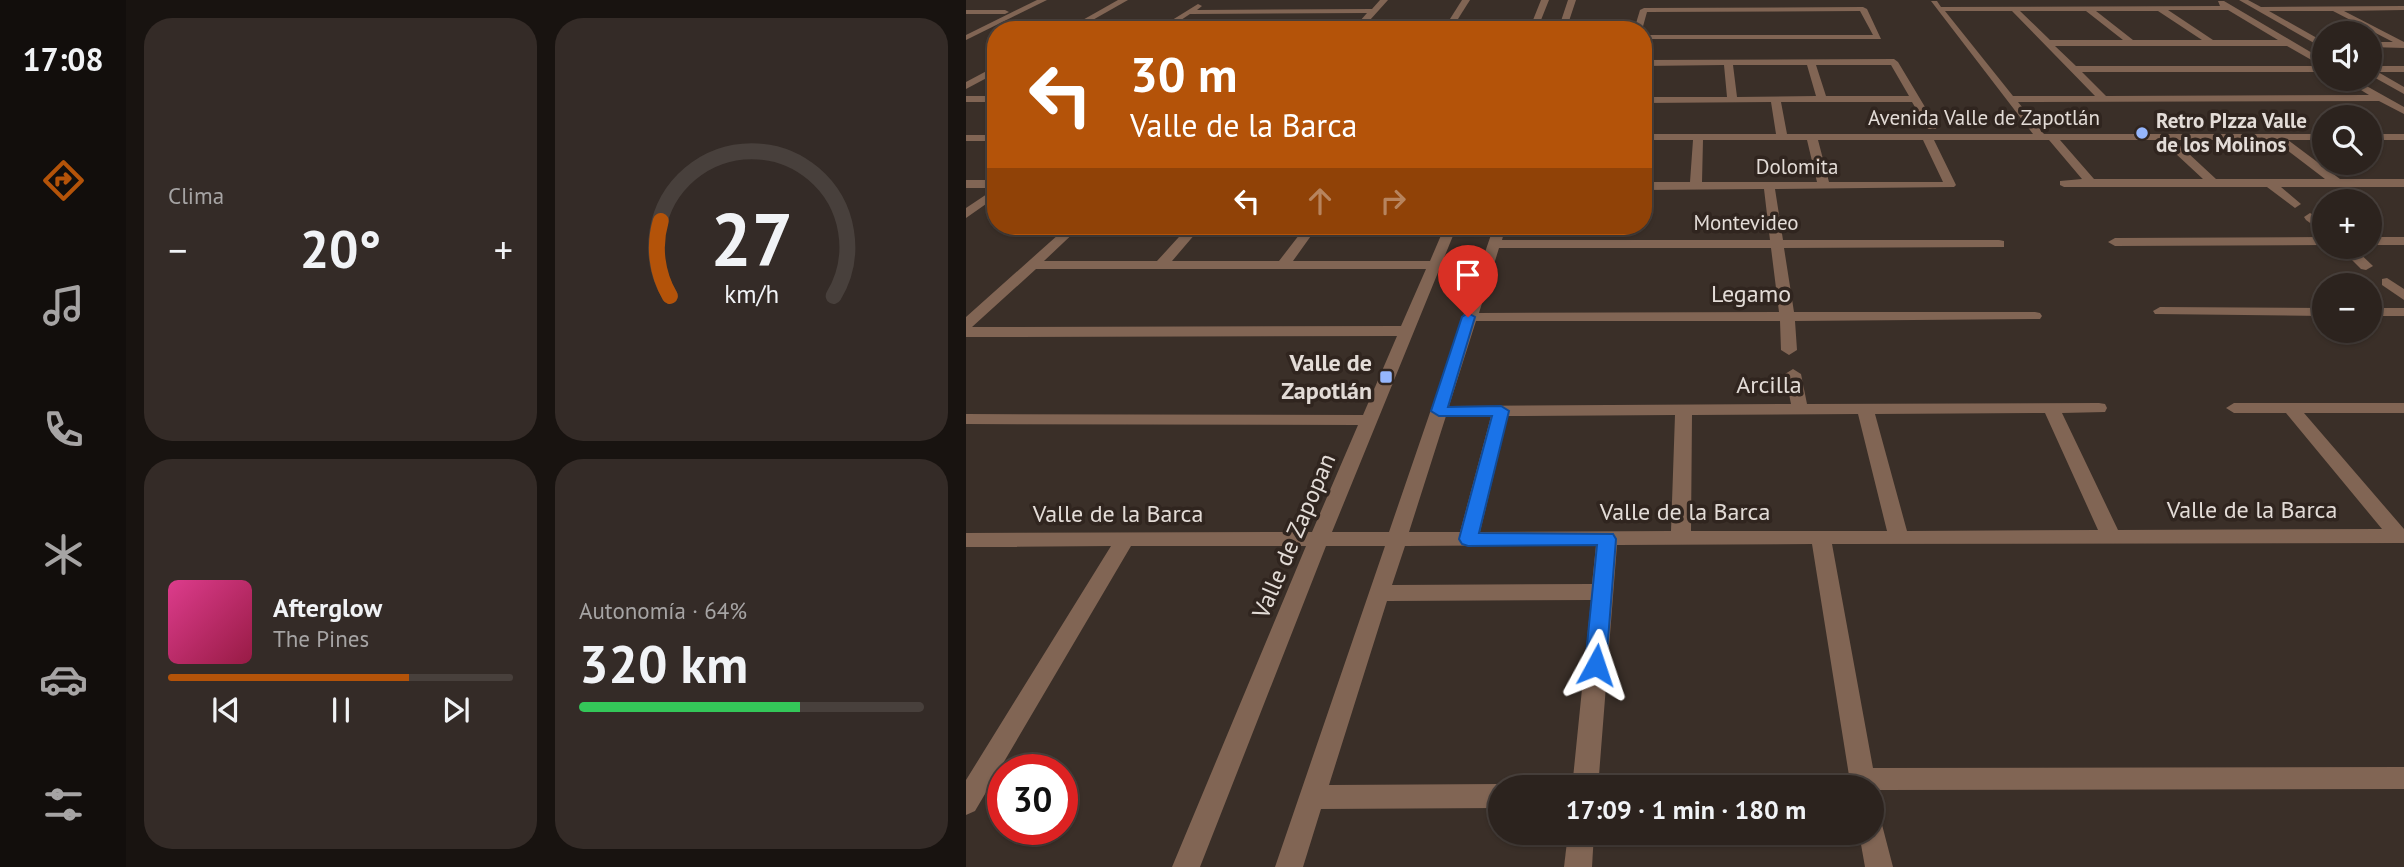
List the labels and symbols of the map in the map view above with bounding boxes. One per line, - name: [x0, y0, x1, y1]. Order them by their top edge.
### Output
- street label: Avenida Valle de Zapotlán: [1868, 104, 2100, 131]
- place label: Retro PIzza Valle de los Molinos: [2156, 107, 2307, 158]
- marker: Retro PIzza Valle de los Molinos: [2134, 125, 2150, 141]
- street label: Dolomita: [1756, 153, 1838, 180]
- street label: Montevideo: [1693, 209, 1799, 236]
- pin: [1438, 245, 1498, 317]
- street label: Legamo: [1711, 278, 1791, 309]
- place label: Valle de Zapotlán: [1281, 347, 1372, 406]
- marker: Valle de Zapotlán: [1378, 369, 1394, 385]
- street label: Arcilla: [1736, 369, 1802, 400]
- street label: Valle de Zapopan: [1244, 449, 1342, 624]
- street label: Valle de la Barca: [2166, 494, 2337, 525]
- street label: Valle de la Barca: [1599, 496, 1770, 527]
- street label: Valle de la Barca: [1032, 498, 1203, 529]
- position arrow: [1559, 628, 1633, 702]
- speed limit sign: 30: [987, 754, 1078, 845]

